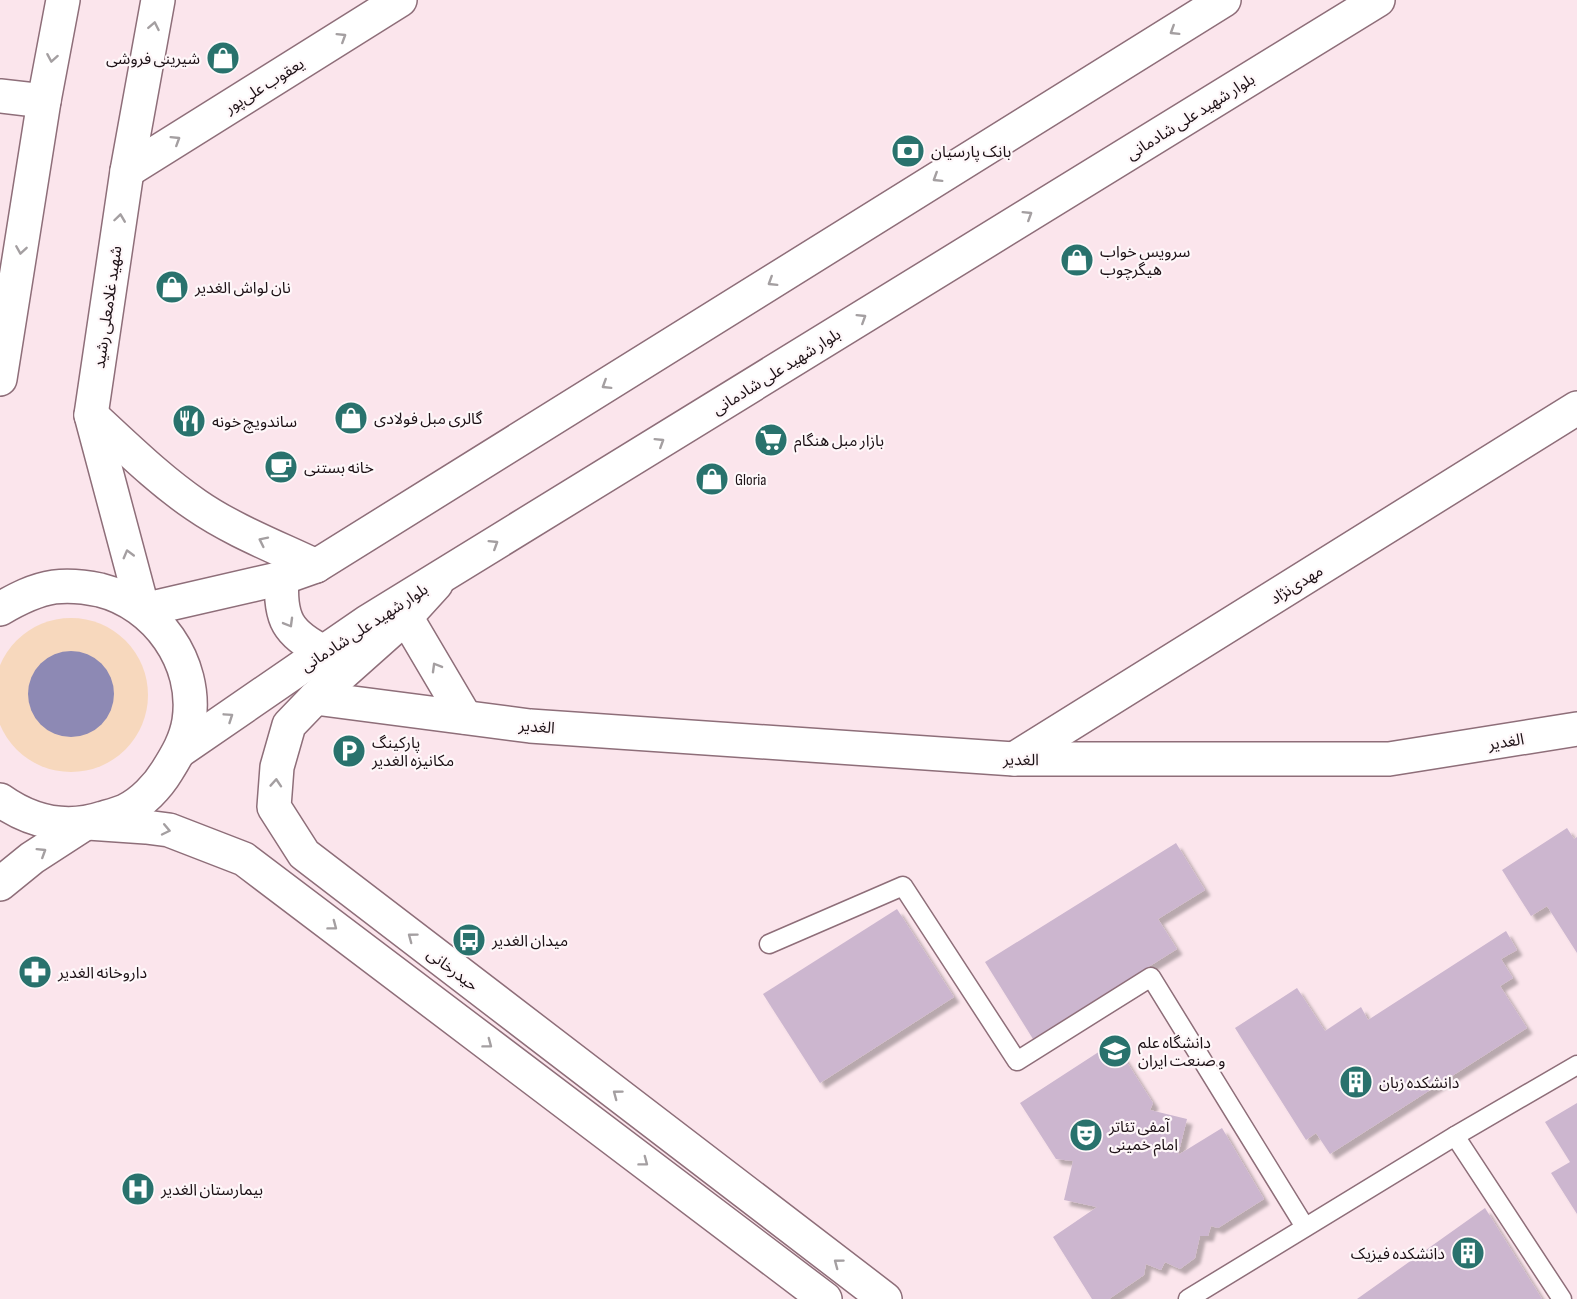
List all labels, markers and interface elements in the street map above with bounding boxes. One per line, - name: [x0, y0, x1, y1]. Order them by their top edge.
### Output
- one-way arrow: [147, 22, 159, 31]
- one-way arrow: [1170, 23, 1180, 35]
- one-way arrow: [336, 32, 346, 44]
- shop icon: شیرینی فروشی: [205, 40, 241, 76]
- place label: شیرینی فروشی: [106, 50, 200, 69]
- one-way arrow: [47, 53, 59, 62]
- street label: یعقوب علی‌پور: [221, 54, 308, 119]
- street label: بلوار شهید علی شادمانی: [1123, 70, 1258, 164]
- bank icon: بانک پارسیان: [890, 133, 926, 169]
- one-way arrow: [170, 135, 180, 147]
- place label: بانک پارسیان: [931, 143, 1011, 162]
- one-way arrow: [933, 171, 943, 183]
- one-way arrow: [1022, 211, 1032, 223]
- one-way arrow: [113, 214, 125, 223]
- shop icon: سرویس خواب هیگرچوب: [1059, 242, 1095, 278]
- place label: سرویس خواب هیگرچوب: [1100, 243, 1190, 280]
- one-way arrow: [15, 245, 27, 255]
- street label: شهید غلامعلی رشید: [90, 245, 126, 370]
- shop icon: نان لواش الغدیر: [154, 269, 190, 305]
- one-way arrow: [768, 274, 778, 286]
- place label: نان لواش الغدیر: [194, 279, 291, 298]
- one-way arrow: [856, 313, 866, 325]
- street label: بلوار شهید علی شادمانی: [709, 325, 844, 419]
- one-way arrow: [602, 377, 612, 389]
- shop icon: گالری مبل فولادی: [333, 400, 369, 436]
- restaurant icon: ساندویچ خونه: [171, 403, 207, 439]
- place label: گالری مبل فولادی: [374, 410, 483, 429]
- place label: ساندویچ خونه: [212, 413, 297, 434]
- supermarket icon: بازار مبل هنگام: [753, 422, 789, 458]
- place label: بازار مبل هنگام: [794, 432, 884, 453]
- one-way arrow: [654, 438, 664, 450]
- cafe icon: خانه بستنی: [263, 449, 299, 485]
- place label: خانه بستنی: [304, 459, 374, 478]
- shop icon: Gloria: [694, 461, 730, 497]
- place label: Gloria: [735, 471, 766, 490]
- one-way arrow: [258, 537, 269, 549]
- one-way arrow: [488, 540, 498, 552]
- one-way arrow: [123, 549, 136, 559]
- street label: مهدی‌نژاد: [1267, 562, 1327, 609]
- street label: بلوار شهید علی شادمانی: [298, 580, 432, 676]
- one-way arrow: [282, 617, 294, 627]
- one-way arrow: [431, 663, 443, 673]
- one-way arrow: [222, 713, 233, 724]
- street label: الغدیر: [517, 716, 556, 739]
- street label: الغدیر: [1486, 730, 1525, 755]
- parking icon: پارکینگ مکانیزه الغدیر: [331, 733, 367, 769]
- place label: پارکینگ مکانیزه الغدیر: [371, 734, 454, 771]
- street label: الغدیر: [1002, 751, 1039, 770]
- one-way arrow: [269, 779, 282, 788]
- one-way arrow: [160, 823, 170, 836]
- one-way arrow: [36, 847, 46, 859]
- one-way arrow: [326, 919, 337, 930]
- bus stop icon: میدان الغدیر: [451, 922, 487, 958]
- place label: میدان الغدیر: [491, 932, 568, 951]
- one-way arrow: [408, 933, 419, 944]
- street label: حیدرخانی: [423, 945, 481, 996]
- pharmacy icon: داروخانه الغدیر: [17, 954, 53, 990]
- place label: داروخانه الغدیر: [57, 964, 147, 983]
- school or university icon: دانشگاه علم و صنعت ایران: [1097, 1033, 1133, 1069]
- place label: دانشگاه علم و صنعت ایران: [1138, 1034, 1225, 1071]
- one-way arrow: [482, 1036, 493, 1047]
- building icon: دانشکده زبان: [1338, 1064, 1374, 1100]
- place label: دانشکده زبان: [1379, 1074, 1459, 1093]
- one-way arrow: [612, 1090, 623, 1101]
- theatre icon: آمفی تئاتر امام خمینی: [1068, 1117, 1104, 1153]
- place label: آمفی تئاتر امام خمینی: [1108, 1118, 1178, 1157]
- one-way arrow: [637, 1154, 648, 1165]
- hospital icon: بیمارستان الغدیر: [120, 1171, 156, 1207]
- place label: بیمارستان الغدیر: [160, 1181, 263, 1200]
- building icon: دانشکده فیزیک: [1450, 1235, 1486, 1271]
- place label: دانشکده فیزیک: [1351, 1245, 1445, 1264]
- one-way arrow: [834, 1260, 845, 1271]

